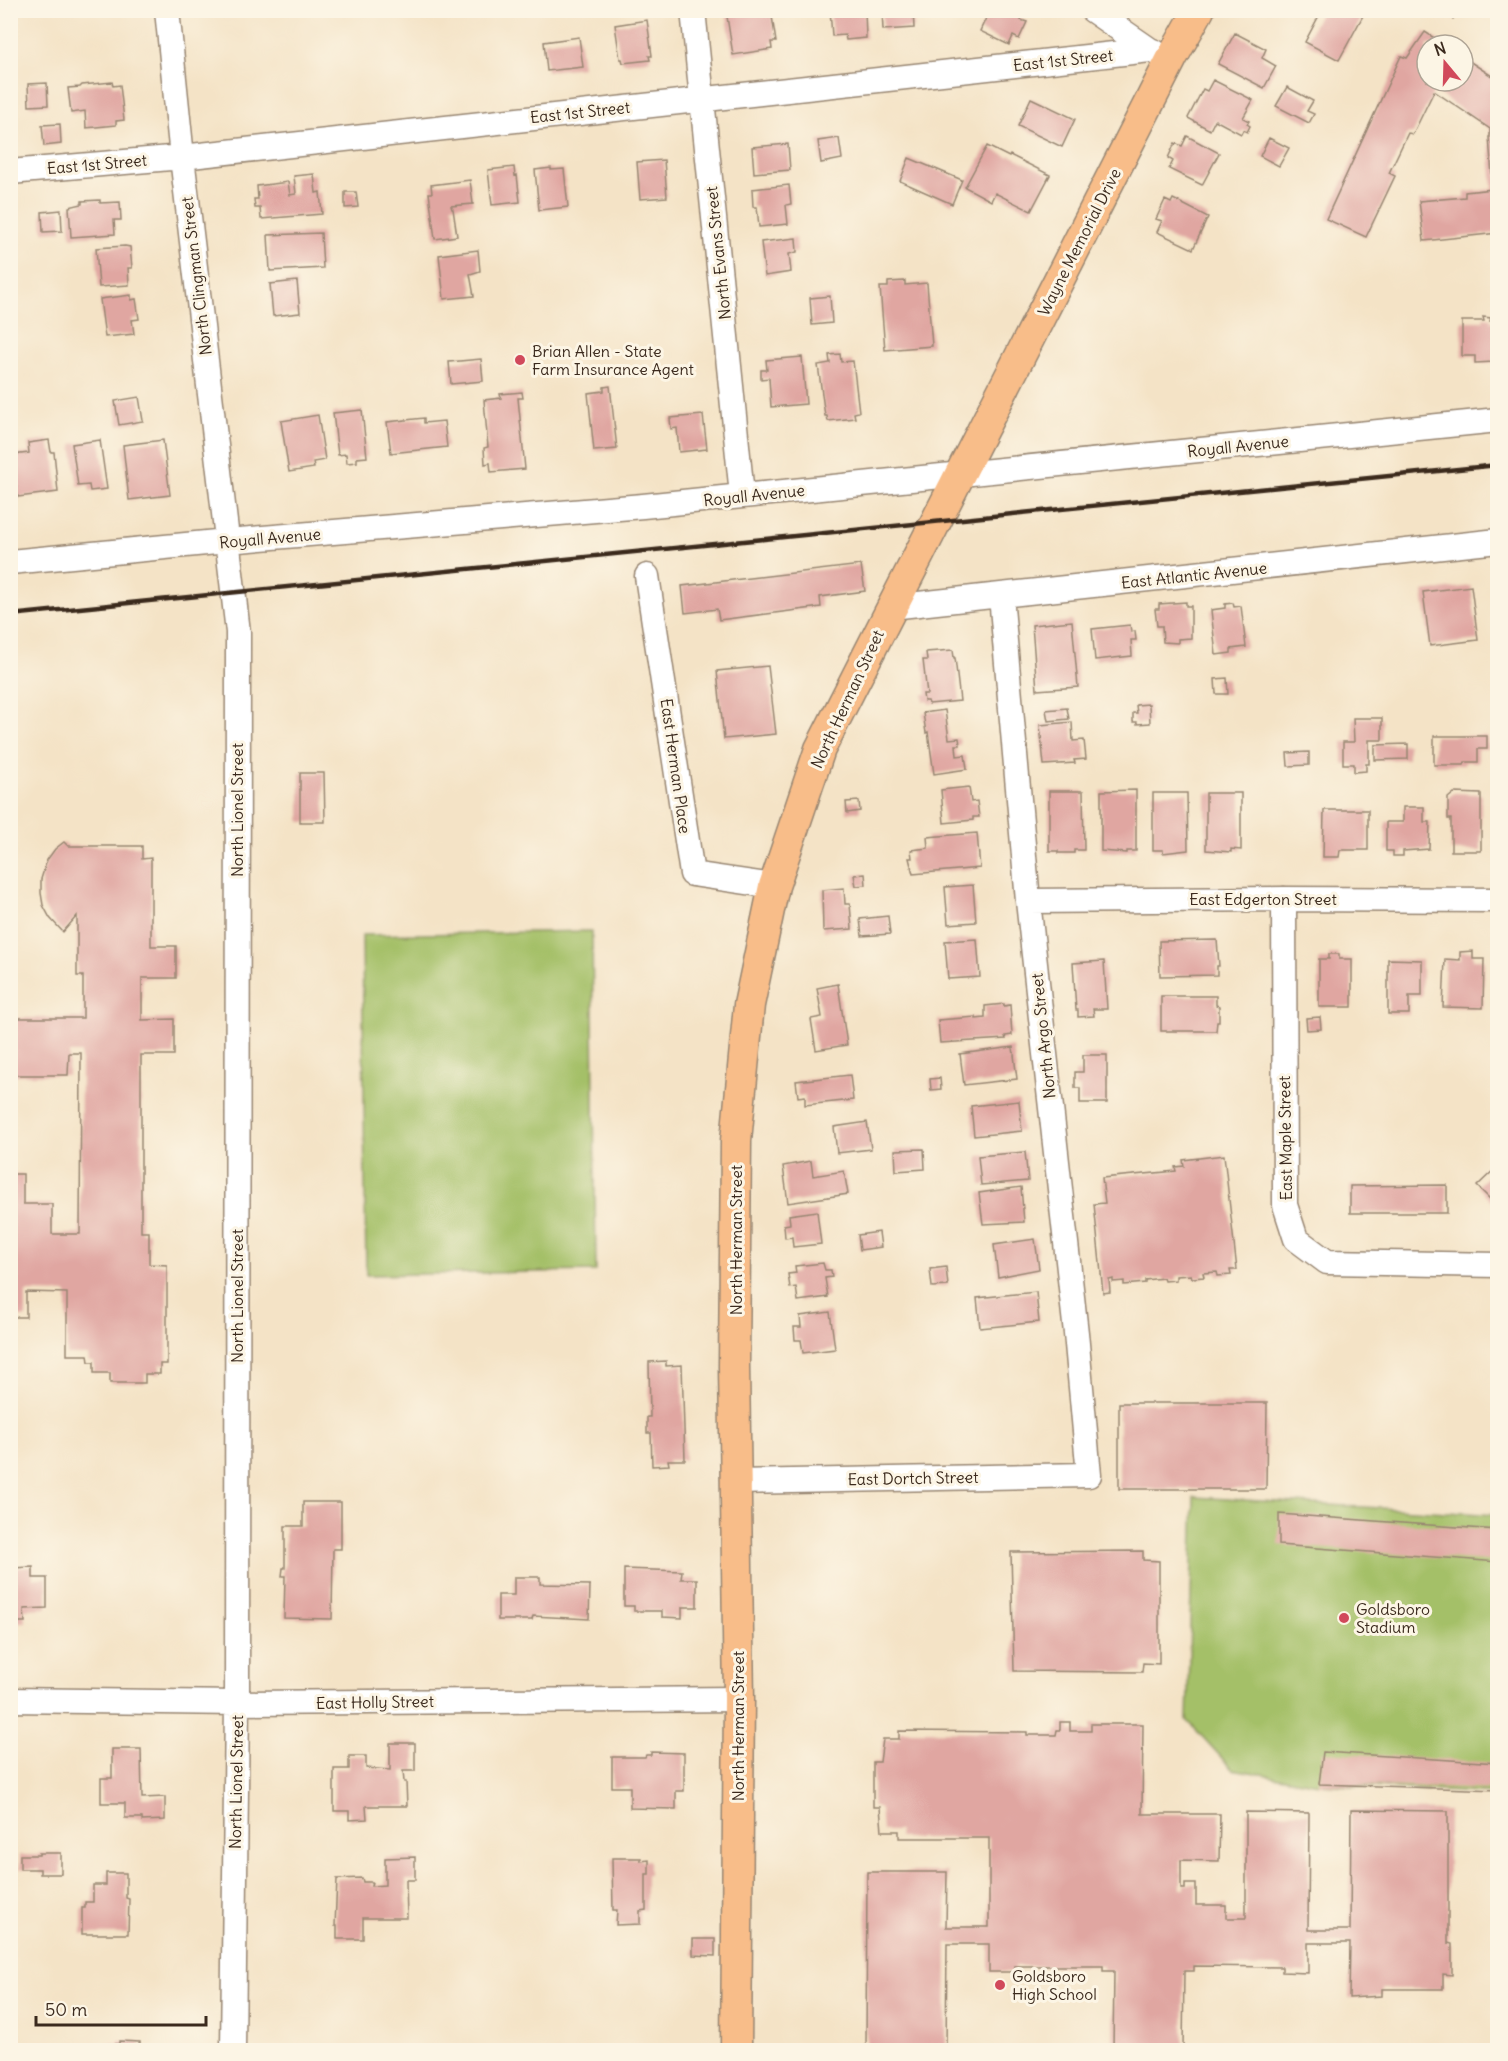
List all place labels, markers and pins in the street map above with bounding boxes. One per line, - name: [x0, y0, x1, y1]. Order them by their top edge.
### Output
- place label: Brian Allen - State Farm Insurance Agent: [532, 341, 695, 379]
- marker: Brian Allen - State Farm Insurance Agent: [513, 353, 527, 367]
- place label: Goldsboro Stadium: [1356, 1599, 1430, 1637]
- marker: Goldsboro Stadium: [1337, 1611, 1351, 1625]
- place label: Goldsboro High School: [1012, 1966, 1097, 2004]
- marker: Goldsboro High School: [993, 1978, 1007, 1992]

